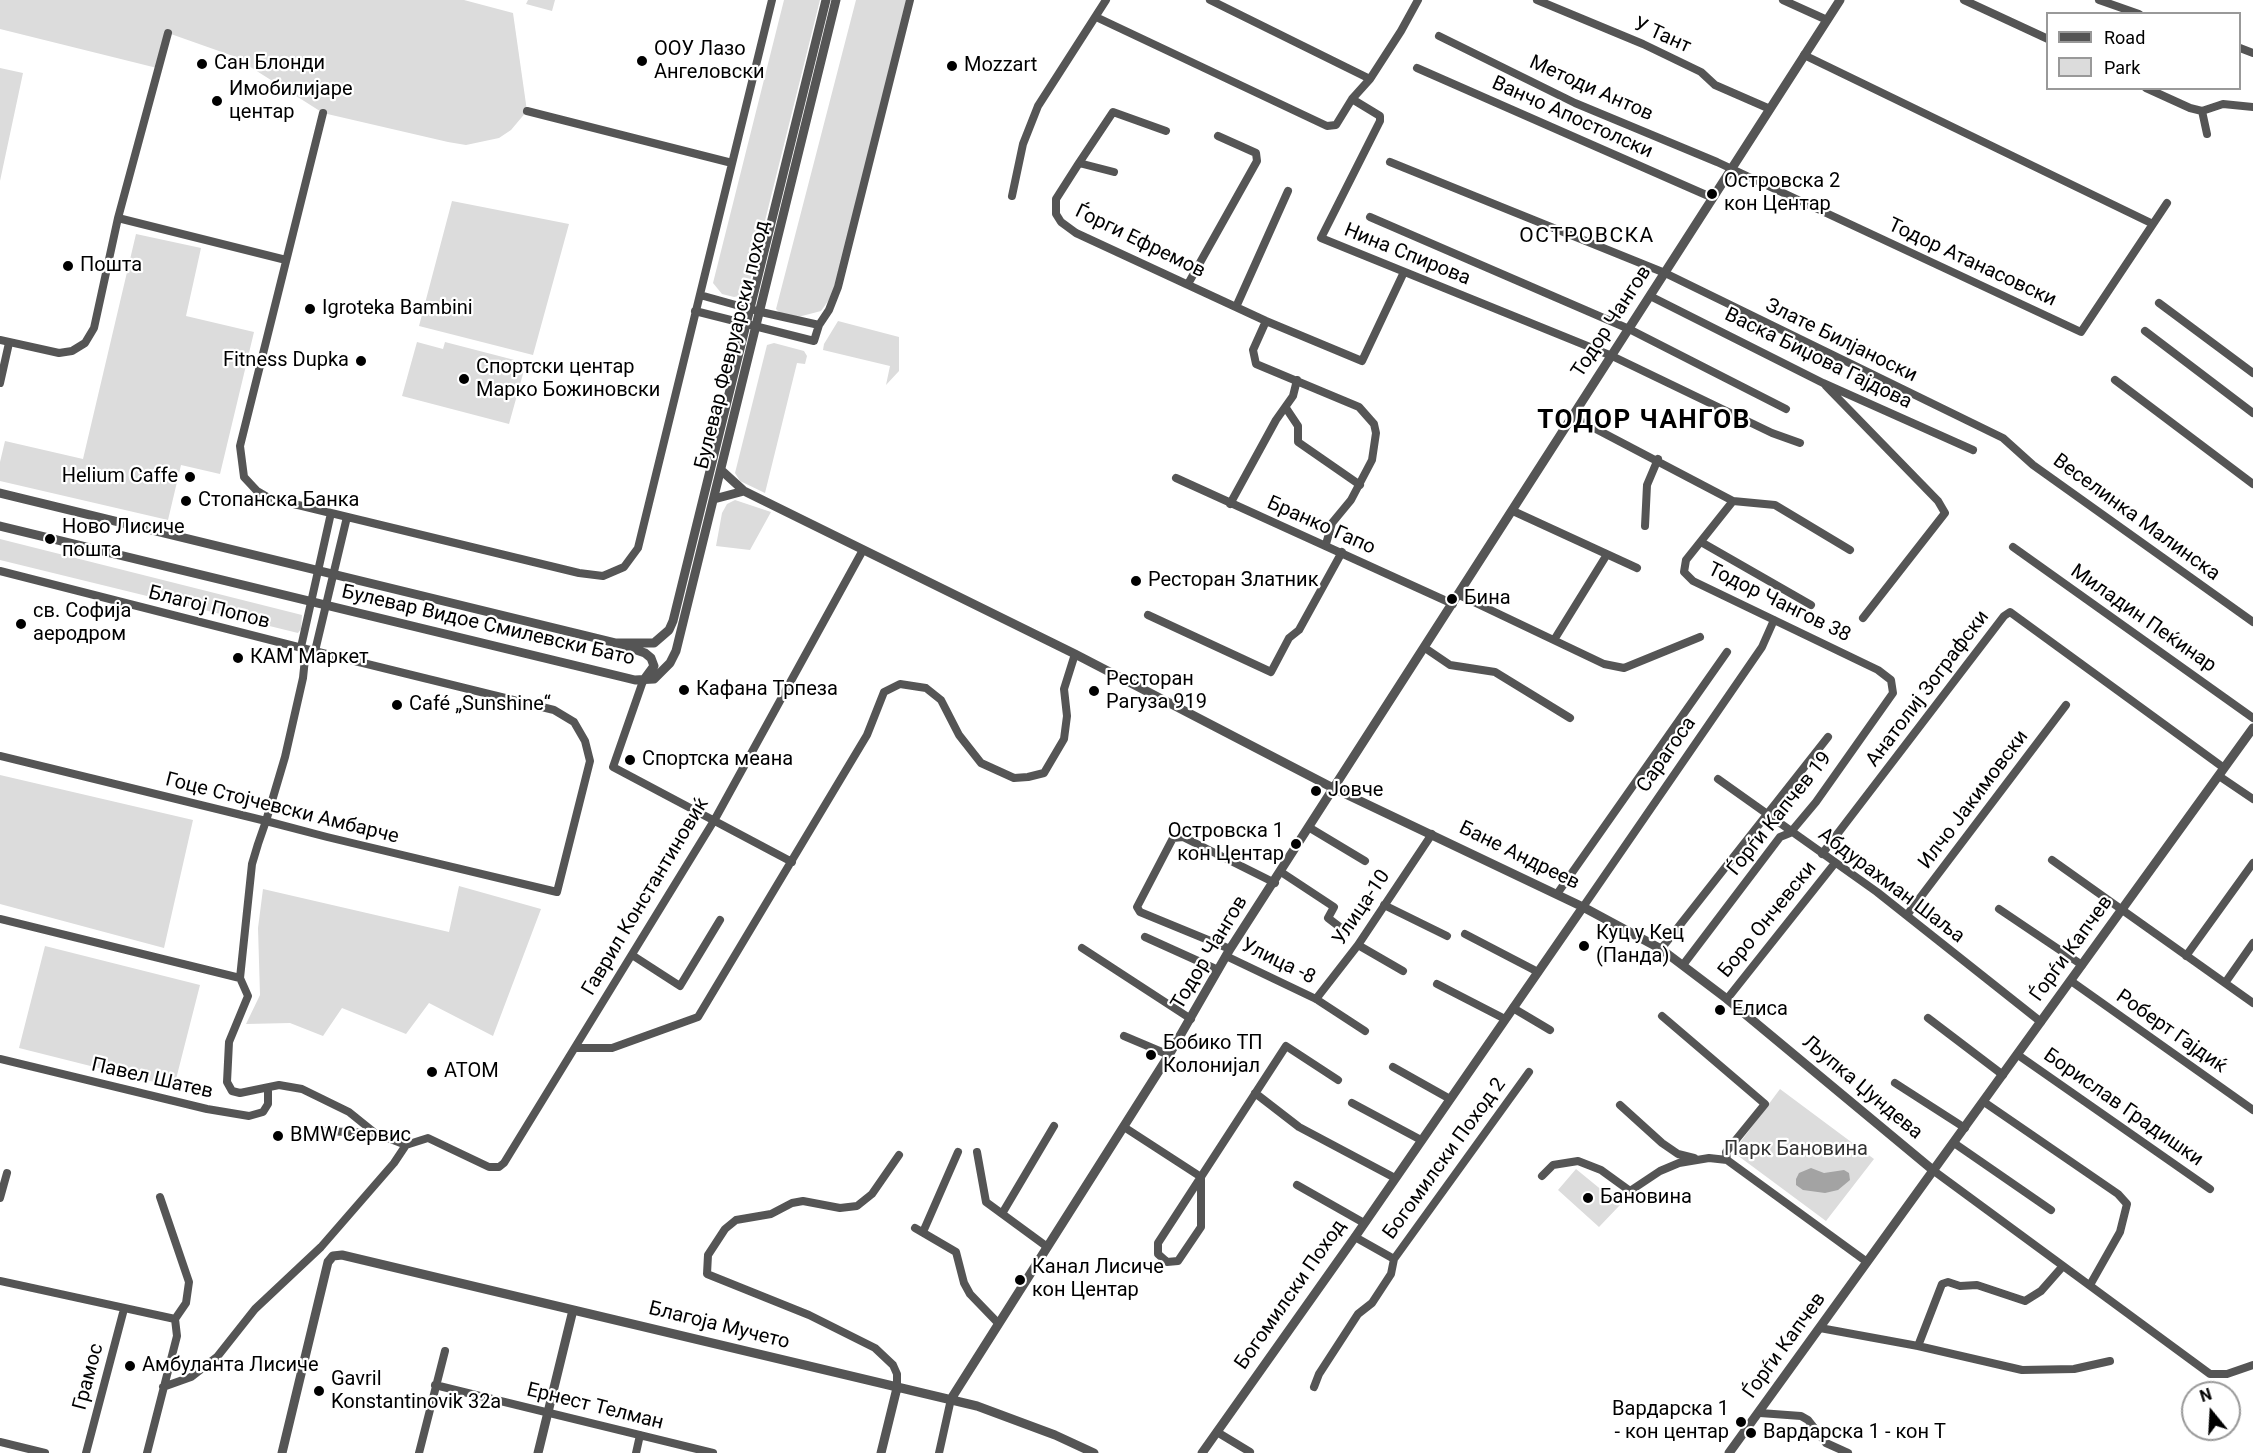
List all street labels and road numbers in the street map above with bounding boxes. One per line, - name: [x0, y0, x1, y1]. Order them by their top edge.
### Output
- street label: У Тант: [1630, 13, 1694, 59]
- street label: Методи Антов: [1525, 51, 1657, 127]
- street label: Ванчо Апостолски: [1488, 72, 1656, 164]
- street label: Ѓорги Ефремов: [1071, 200, 1209, 284]
- street label: Тодор Атанасовски: [1884, 214, 2060, 312]
- street label: Булевар Февруарски поход: [690, 218, 776, 472]
- street label: Нина Спирова: [1340, 219, 1474, 291]
- street label: Тодор Чангов: [1567, 262, 1657, 382]
- street label: Злате Билјаноски: [1761, 294, 1921, 388]
- street label: Васка Биџова Гајдова: [1720, 303, 1916, 415]
- street label: Веселинка Малинска: [2048, 449, 2224, 587]
- street label: Бранко Гапо: [1263, 491, 1379, 561]
- street label: Тодор Чангов 38: [1704, 558, 1854, 648]
- street label: Миладин Пеќинар: [2065, 560, 2221, 678]
- street label: Благој Попов: [146, 581, 272, 635]
- street label: Булевар Видое Смилевски Бато: [339, 581, 637, 671]
- street label: Анатолиј Зографски: [1861, 606, 1995, 772]
- street label: Сарагоса: [1632, 712, 1702, 798]
- street label: Илчо Јакимовски: [1914, 726, 2034, 874]
- street label: Ѓорѓи Капчев 19: [1723, 747, 1837, 881]
- street label: Гоце Стојчевски Амбарче: [163, 768, 401, 850]
- street label: Гаврил Константиновиќ: [577, 794, 715, 1000]
- street label: Бане Андреев: [1455, 816, 1583, 896]
- street label: Абдурахман Шаља: [1813, 823, 1969, 949]
- street label: Боро Ончевски: [1714, 857, 1822, 983]
- street label: Улица-10: [1328, 866, 1396, 950]
- street label: Ѓорѓи Капчев: [2026, 891, 2118, 1007]
- street label: Тодор Чангов: [1167, 892, 1253, 1014]
- street label: Улица -8: [1237, 934, 1319, 990]
- street label: Роберт Гајдиќ: [2111, 985, 2231, 1079]
- street label: Љупка Џундева: [1797, 1031, 1927, 1145]
- street label: Борислав Градишки: [2039, 1044, 2207, 1172]
- street label: Павел Шатев: [89, 1053, 215, 1105]
- street label: Богомилски Поход 2: [1378, 1074, 1512, 1244]
- street label: Богомилски Поход: [1230, 1215, 1352, 1375]
- street label: Ѓорѓи Капчев: [1739, 1288, 1831, 1404]
- street label: Благоја Мучето: [646, 1297, 792, 1355]
- street label: Грамос: [69, 1341, 109, 1413]
- street label: Ернест Телман: [524, 1378, 666, 1436]

